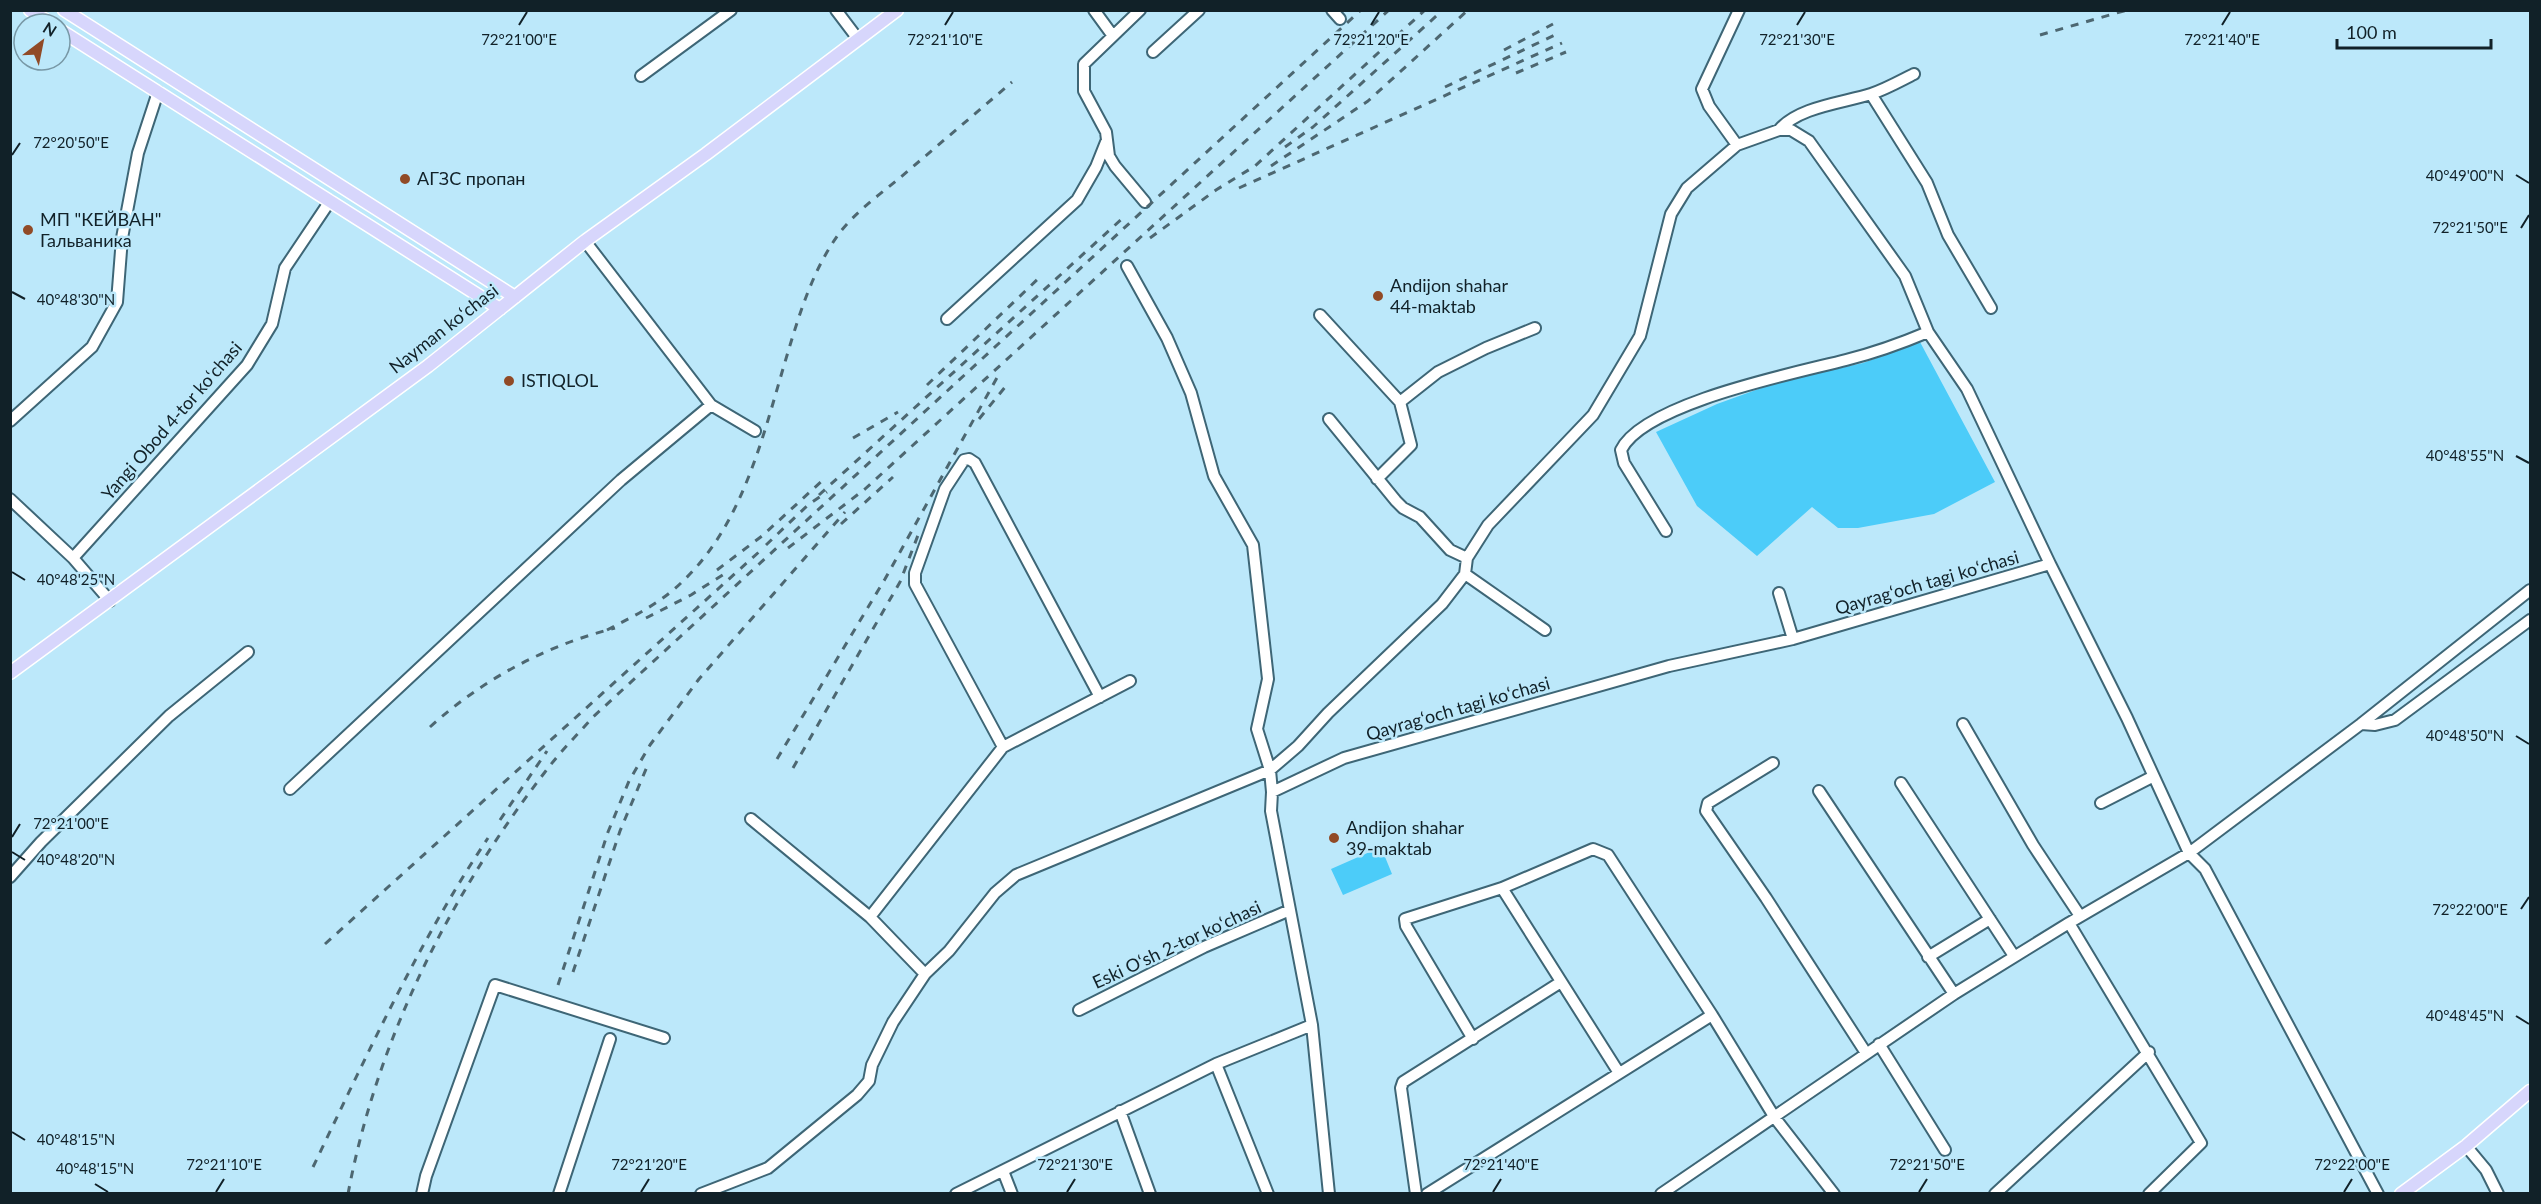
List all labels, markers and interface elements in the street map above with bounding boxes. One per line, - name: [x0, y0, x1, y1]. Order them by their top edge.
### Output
- north arrow: [12, 12, 72, 72]
- scale bar: [2337, 12, 2492, 50]
- text: N: [40, 18, 60, 40]
- text: 100 m: [2346, 21, 2397, 43]
- text: 72°21'00"E: [481, 30, 557, 48]
- text: 72°21'10"E: [907, 30, 983, 48]
- text: 72°21'20"E: [1333, 30, 1409, 48]
- text: 72°21'30"E: [1759, 30, 1835, 48]
- text: 72°21'40"E: [2184, 30, 2260, 48]
- text: 72°20'50"E: [33, 133, 109, 151]
- text: 40°49'00"N: [2426, 166, 2504, 184]
- place label: АГЗС пропан: [417, 167, 525, 189]
- marker: АГЗС пропан: [398, 172, 412, 186]
- place label: МП "КЕЙВАН" Гальваника: [40, 208, 161, 251]
- text: 72°21'50"E: [2432, 218, 2508, 236]
- marker: МП "КЕЙВАН" Гальваника: [21, 223, 35, 237]
- place label: Andijon shahar 44-maktab: [1390, 274, 1509, 317]
- street label: Nayman koʻchasi: [385, 279, 502, 378]
- marker: Andijon shahar 44-maktab: [1371, 289, 1385, 303]
- text: 40°48'30"N: [37, 290, 115, 308]
- street label: Yangi Obod 4-tor koʻchasi: [96, 337, 246, 504]
- place label: ISTIQLOL: [521, 369, 598, 391]
- marker: ISTIQLOL: [502, 374, 516, 388]
- text: 40°48'55"N: [2426, 446, 2504, 464]
- street label: Qayragʻoch tagi koʻchasi: [1832, 545, 2021, 619]
- text: 40°48'25"N: [37, 570, 115, 588]
- street label: Qayragʻoch tagi koʻchasi: [1363, 671, 1552, 745]
- text: 40°48'50"N: [2426, 726, 2504, 744]
- text: 72°21'00"E: [33, 814, 109, 832]
- place label: Andijon shahar 39-maktab: [1346, 816, 1465, 859]
- marker: Andijon shahar 39-maktab: [1327, 831, 1341, 845]
- text: 40°48'20"N: [37, 850, 115, 868]
- street label: Eski Oʻsh 2-tor koʻchasi: [1089, 895, 1264, 993]
- text: 72°22'00"E: [2432, 900, 2508, 918]
- text: 40°48'45"N: [2426, 1006, 2504, 1024]
- text: 40°48'15"N: [37, 1130, 115, 1148]
- text: 72°21'10"E: [186, 1155, 262, 1173]
- text: 72°21'20"E: [611, 1155, 687, 1173]
- text: 72°21'30"E: [1037, 1155, 1113, 1173]
- text: 72°21'40"E: [1463, 1155, 1539, 1173]
- text: 72°21'50"E: [1889, 1155, 1965, 1173]
- text: 72°22'00"E: [2314, 1155, 2390, 1173]
- text: 40°48'15"N: [56, 1159, 134, 1177]

